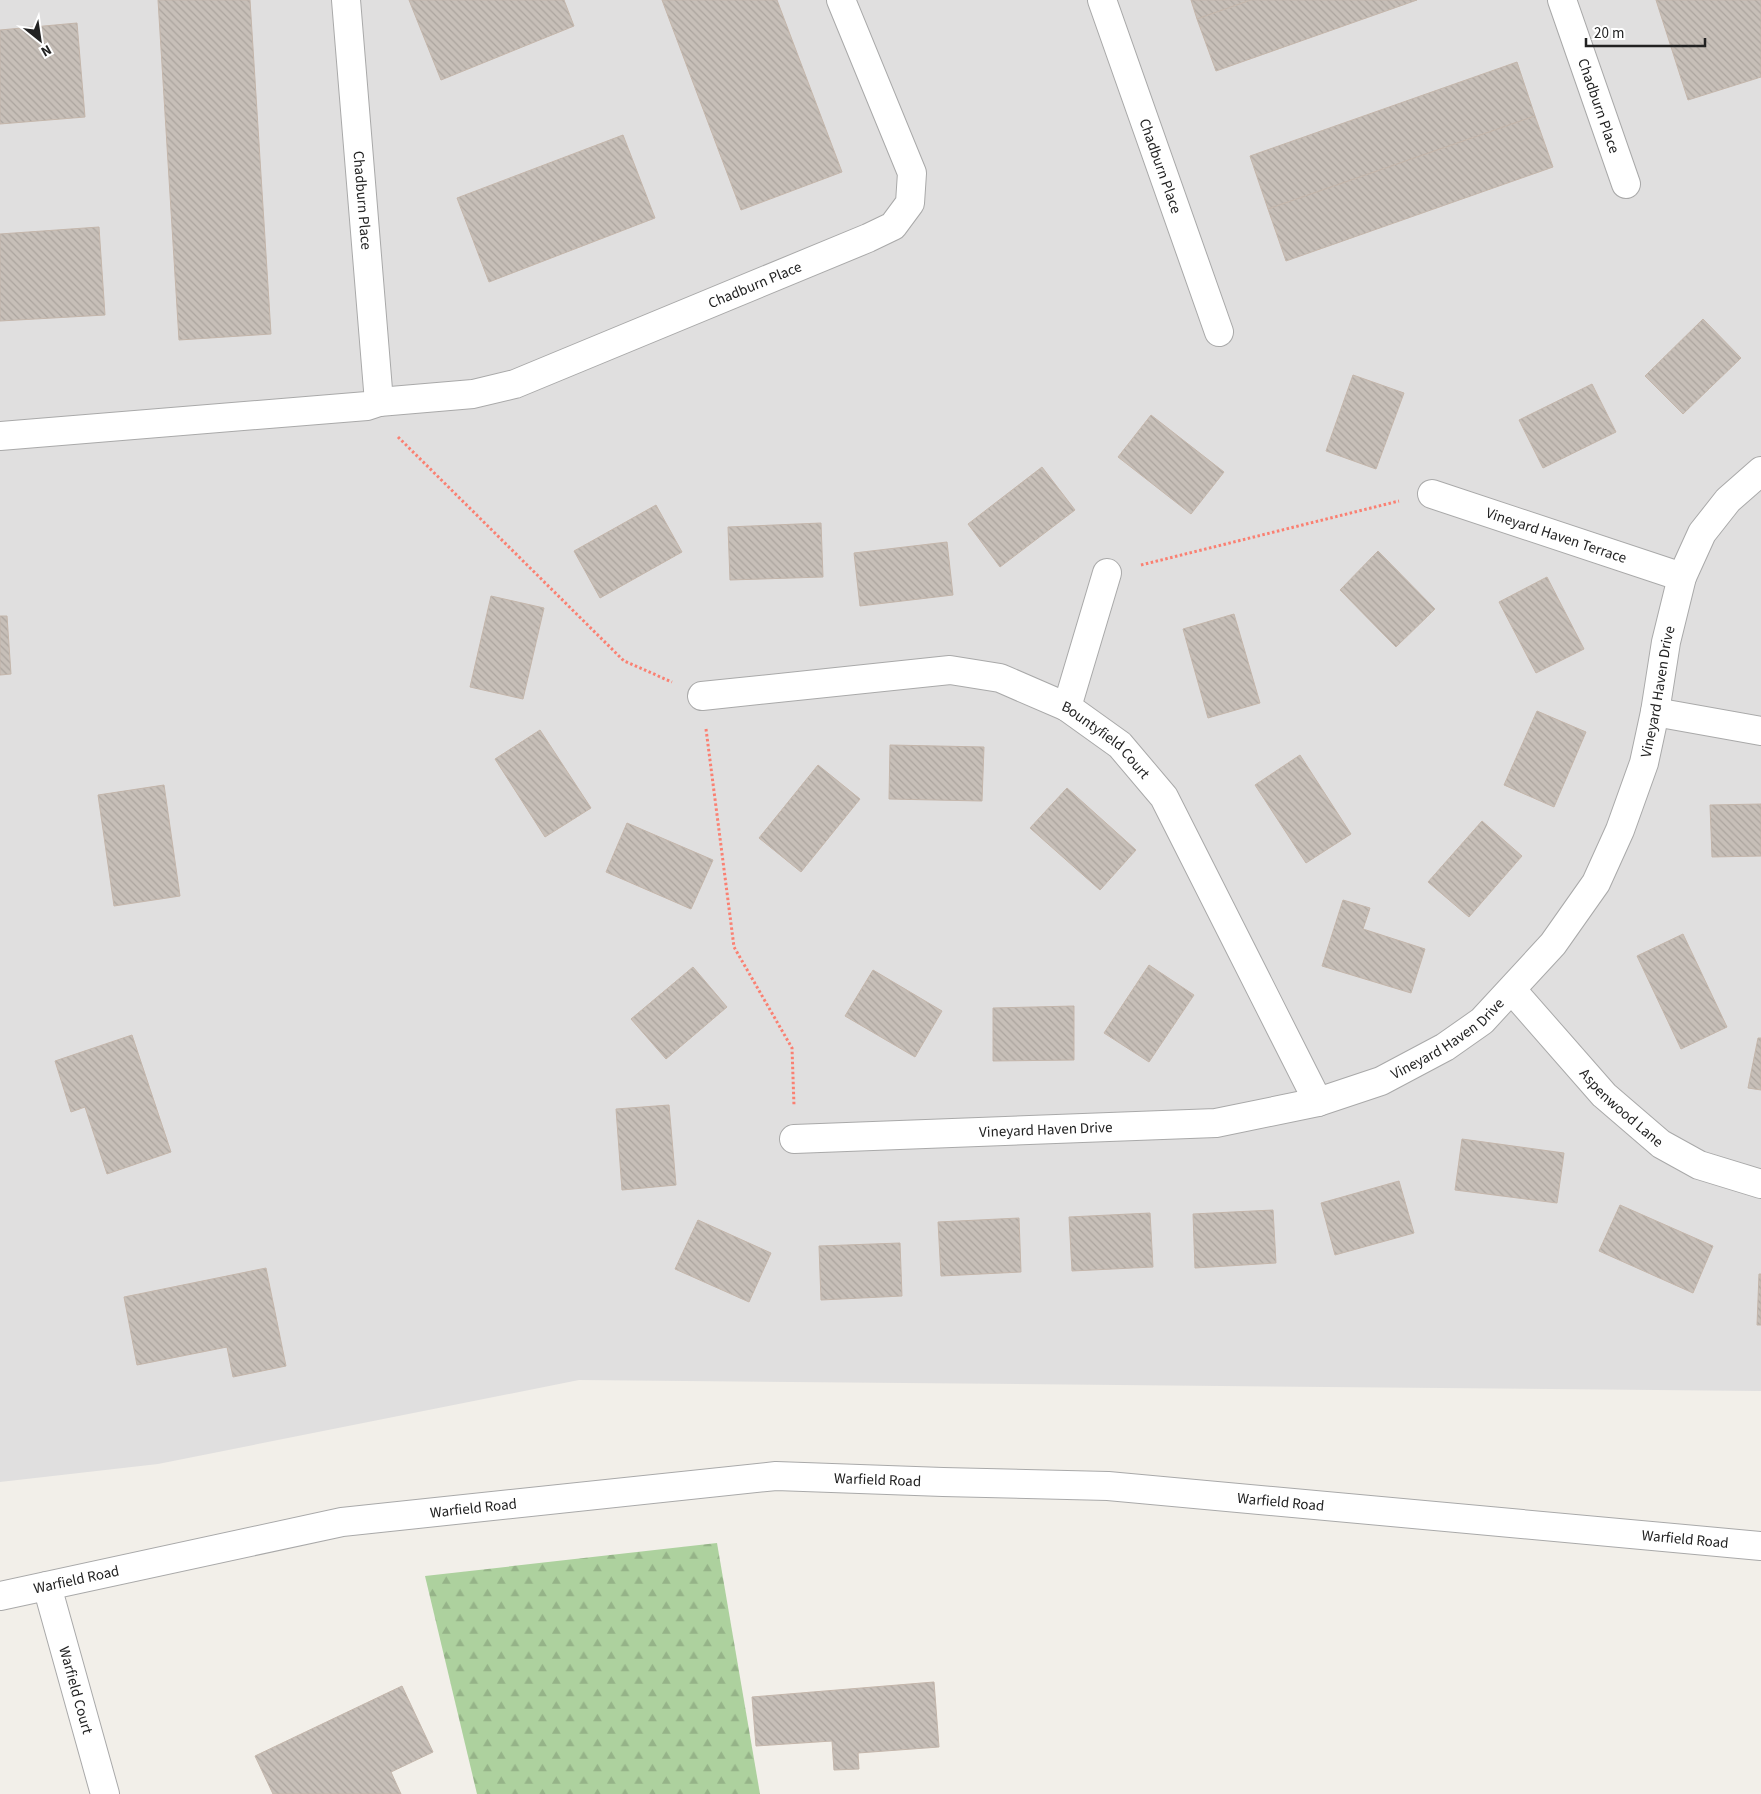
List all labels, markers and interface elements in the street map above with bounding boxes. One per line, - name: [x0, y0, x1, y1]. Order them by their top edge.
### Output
- north arrow: [15, 15, 65, 65]
- scale bar: [1586, 15, 1705, 47]
- text: 20 m: [1594, 23, 1624, 44]
- text: N: [37, 39, 55, 61]
- street label: Chadburn Place: [1572, 56, 1625, 156]
- street label: Chadburn Place: [1134, 116, 1186, 217]
- street label: Chadburn Place: [347, 150, 376, 251]
- street label: Chadburn Place: [705, 257, 805, 314]
- street label: Vineyard Haven Terrace: [1483, 503, 1629, 569]
- street label: Vineyard Haven Drive: [1635, 624, 1681, 759]
- street label: Bountyfield Court: [1058, 696, 1154, 784]
- street label: Vineyard Haven Drive: [1387, 994, 1509, 1085]
- street label: Aspenwood Lane: [1574, 1064, 1668, 1152]
- street label: Vineyard Haven Drive: [979, 1117, 1113, 1143]
- street label: Warfield Road: [834, 1468, 922, 1492]
- street label: Warfield Road: [1236, 1488, 1325, 1517]
- street label: Warfield Road: [429, 1494, 518, 1524]
- street label: Warfield Road: [1641, 1525, 1729, 1554]
- street label: Warfield Road: [31, 1561, 121, 1599]
- street label: Warfield Court: [53, 1644, 98, 1736]

